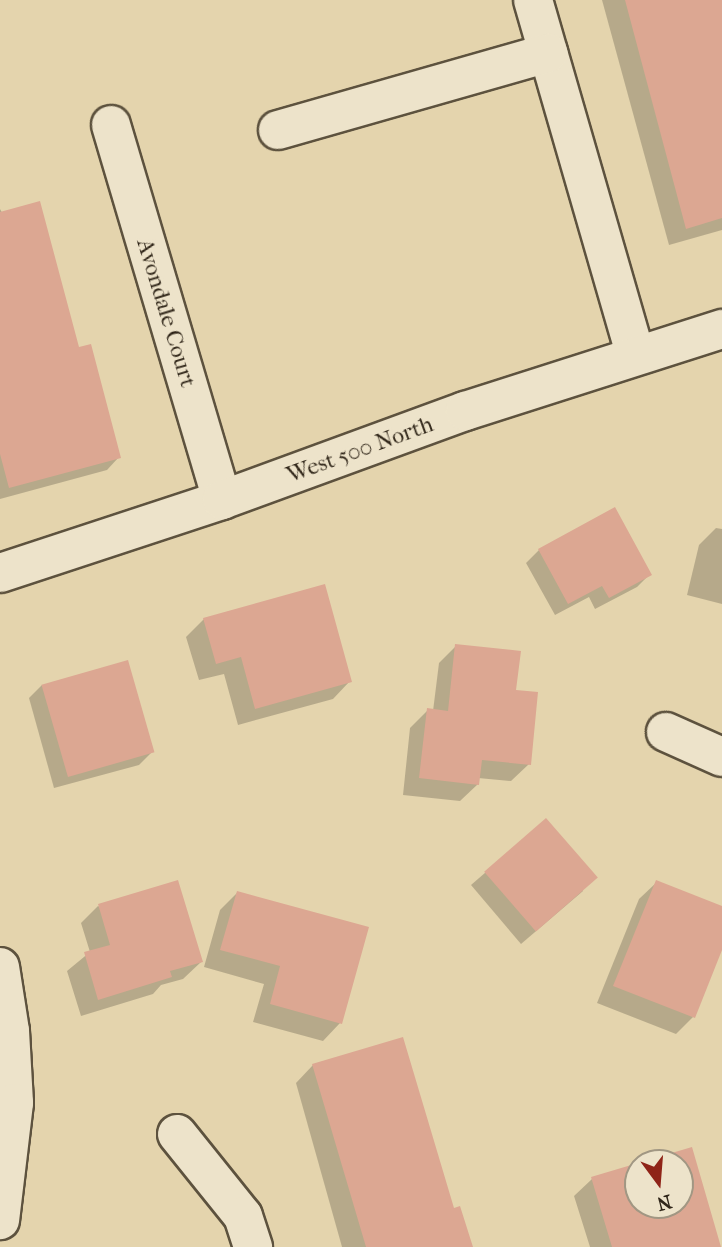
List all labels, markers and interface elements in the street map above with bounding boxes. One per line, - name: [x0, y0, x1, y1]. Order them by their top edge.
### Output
- street label: Avondale Court: [130, 235, 202, 391]
- street label: West 500 North: [283, 411, 437, 489]
- north arrow: [624, 1149, 694, 1219]
- text: N: [654, 1190, 674, 1215]

